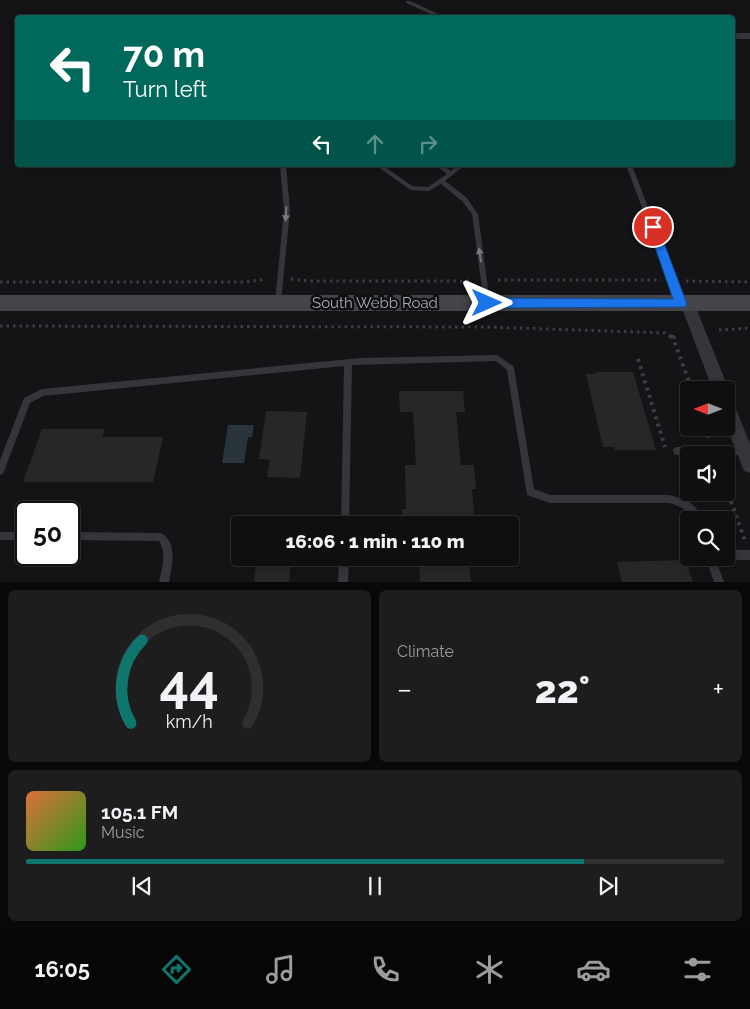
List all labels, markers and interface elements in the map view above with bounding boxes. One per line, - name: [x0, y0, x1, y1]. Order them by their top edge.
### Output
- text: 70 m: [123, 34, 205, 75]
- icon: left: [40, 35, 105, 100]
- text: Turn left: [123, 76, 207, 102]
- icon: left: [308, 130, 336, 158]
- icon: ahead: [361, 130, 389, 158]
- icon: right: [414, 130, 442, 158]
- one-way arrow: [281, 206, 289, 222]
- pin: [632, 206, 674, 248]
- icon: arrive: [639, 213, 667, 241]
- one-way arrow: [476, 247, 484, 263]
- position arrow: [460, 276, 512, 328]
- street label: South Webb Road: [312, 294, 438, 312]
- north arrow: [680, 381, 735, 436]
- map controls: [680, 381, 735, 566]
- button: sound: [680, 446, 735, 501]
- speed limit sign: 50: [15, 501, 80, 566]
- button: search: [680, 511, 735, 566]
- text: 16:06 · 1 min · 110 m: [286, 530, 464, 552]
- text: Climate: [397, 642, 454, 661]
- text: 44: [160, 653, 219, 714]
- text: 22°: [535, 667, 590, 712]
- text: −: [397, 673, 412, 706]
- text: +: [712, 673, 724, 706]
- text: km/h: [166, 711, 213, 732]
- text: 105.1 FM: [101, 801, 178, 823]
- text: Music: [101, 823, 145, 842]
- icon: previous: [128, 872, 156, 900]
- icon: pause: [361, 872, 389, 900]
- icon: next: [594, 872, 622, 900]
- icon: directions: [159, 952, 194, 987]
- icon: music: [263, 952, 298, 987]
- icon: phone: [368, 952, 403, 987]
- icon: climate: [472, 952, 507, 987]
- icon: car: [576, 952, 611, 987]
- icon: filters: [680, 952, 715, 987]
- text: 16:05: [35, 956, 90, 982]

